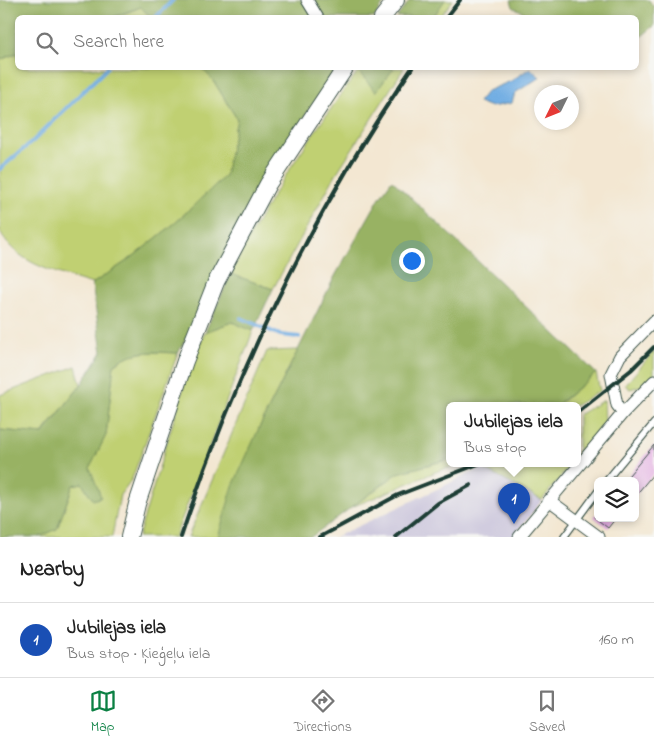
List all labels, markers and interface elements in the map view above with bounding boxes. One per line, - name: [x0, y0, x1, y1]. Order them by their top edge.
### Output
- search box: [15, 15, 639, 70]
- icon: search: [33, 29, 61, 57]
- text: Search here: [73, 29, 164, 56]
- north arrow: [534, 85, 579, 130]
- your location: [399, 248, 425, 274]
- popup: [446, 402, 581, 467]
- text: Jubilejas iela: [464, 409, 563, 436]
- text: Bus stop: [464, 436, 527, 460]
- map controls: [594, 477, 639, 522]
- button: layers: [594, 477, 639, 522]
- pin: 1: [498, 483, 530, 524]
- text: Nearby: [20, 555, 84, 585]
- text: Jubilejas iela: [67, 615, 166, 642]
- text: 1: [33, 628, 39, 652]
- text: 160 m: [599, 628, 634, 652]
- text: Bus stop · Ķieģeļu iela: [67, 642, 210, 666]
- tab: Map: [89, 687, 117, 738]
- tab: Directions: [294, 687, 352, 738]
- tab: Saved: [529, 687, 565, 738]

